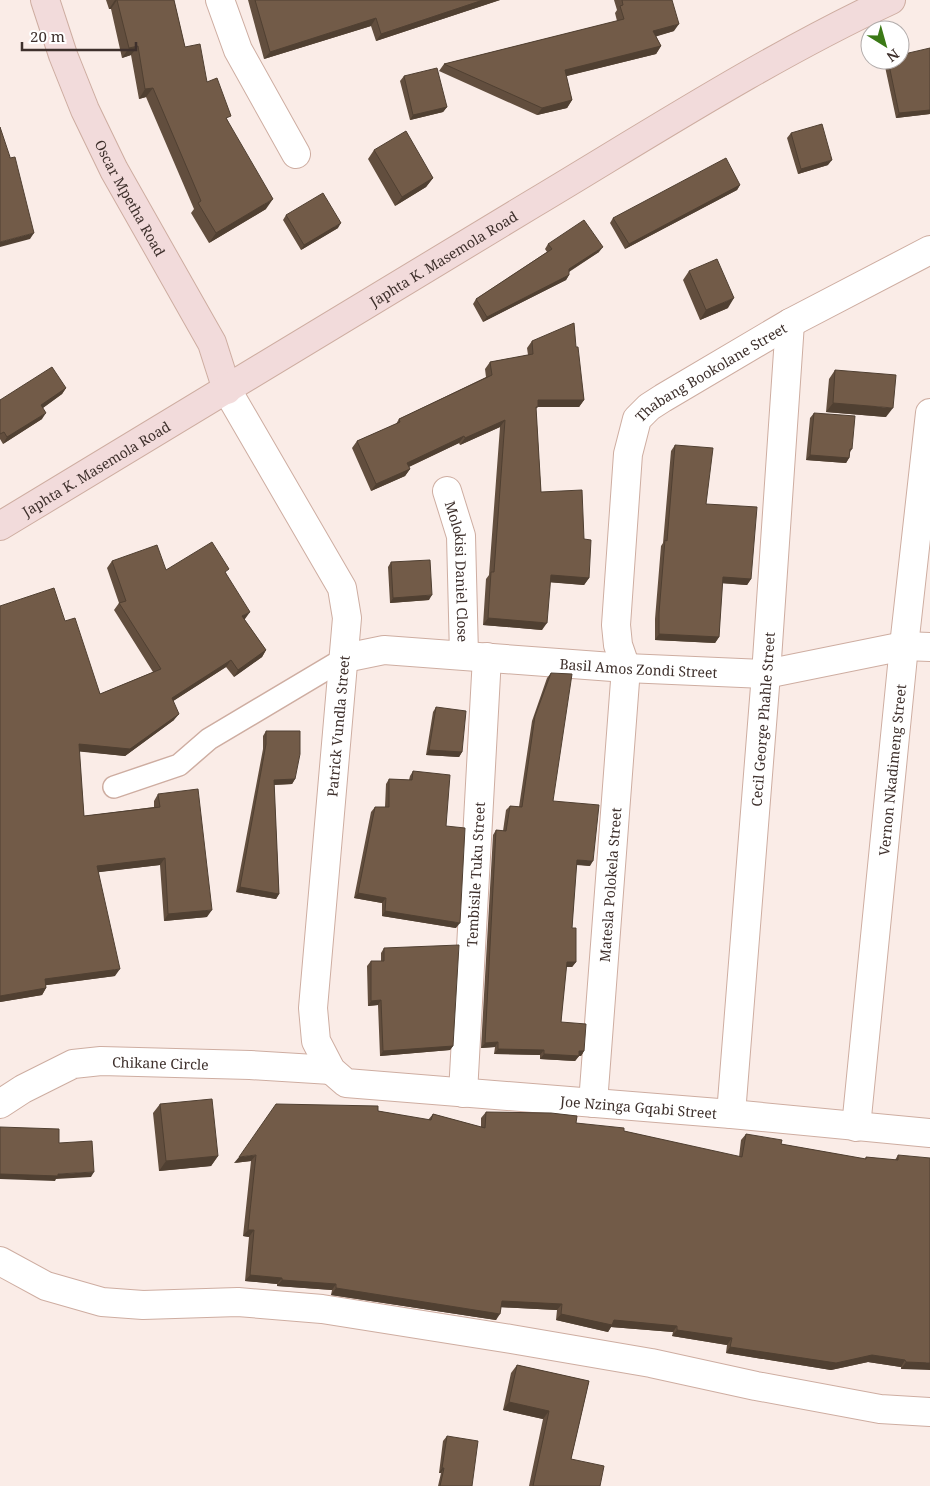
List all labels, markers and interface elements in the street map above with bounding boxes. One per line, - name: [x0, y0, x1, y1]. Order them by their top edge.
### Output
- scale bar: [22, 20, 136, 52]
- north arrow: [860, 20, 910, 70]
- text: 20 m: [30, 26, 65, 46]
- text: N: [883, 45, 903, 67]
- street label: Oscar Mpetha Road: [91, 136, 170, 260]
- street label: Japhta K. Masemola Road: [365, 206, 521, 311]
- street label: Thabang Bookolane Street: [630, 318, 790, 426]
- street label: Japhta K. Masemola Road: [18, 416, 174, 521]
- street label: Molokisi Daniel Close: [441, 498, 473, 642]
- street label: Cecil George Phahle Street: [746, 631, 778, 807]
- street label: Patrick Vundla Street: [322, 654, 354, 798]
- street label: Basil Amos Zondi Street: [559, 654, 718, 681]
- street label: Vernon Nkadimeng Street: [874, 683, 910, 857]
- street label: Tembisile Tuku Street: [462, 801, 489, 947]
- street label: Matesla Polokela Street: [594, 807, 625, 963]
- street label: Chikane Circle: [112, 1052, 209, 1073]
- street label: Joe Nzinga Gqabi Street: [559, 1091, 718, 1122]

